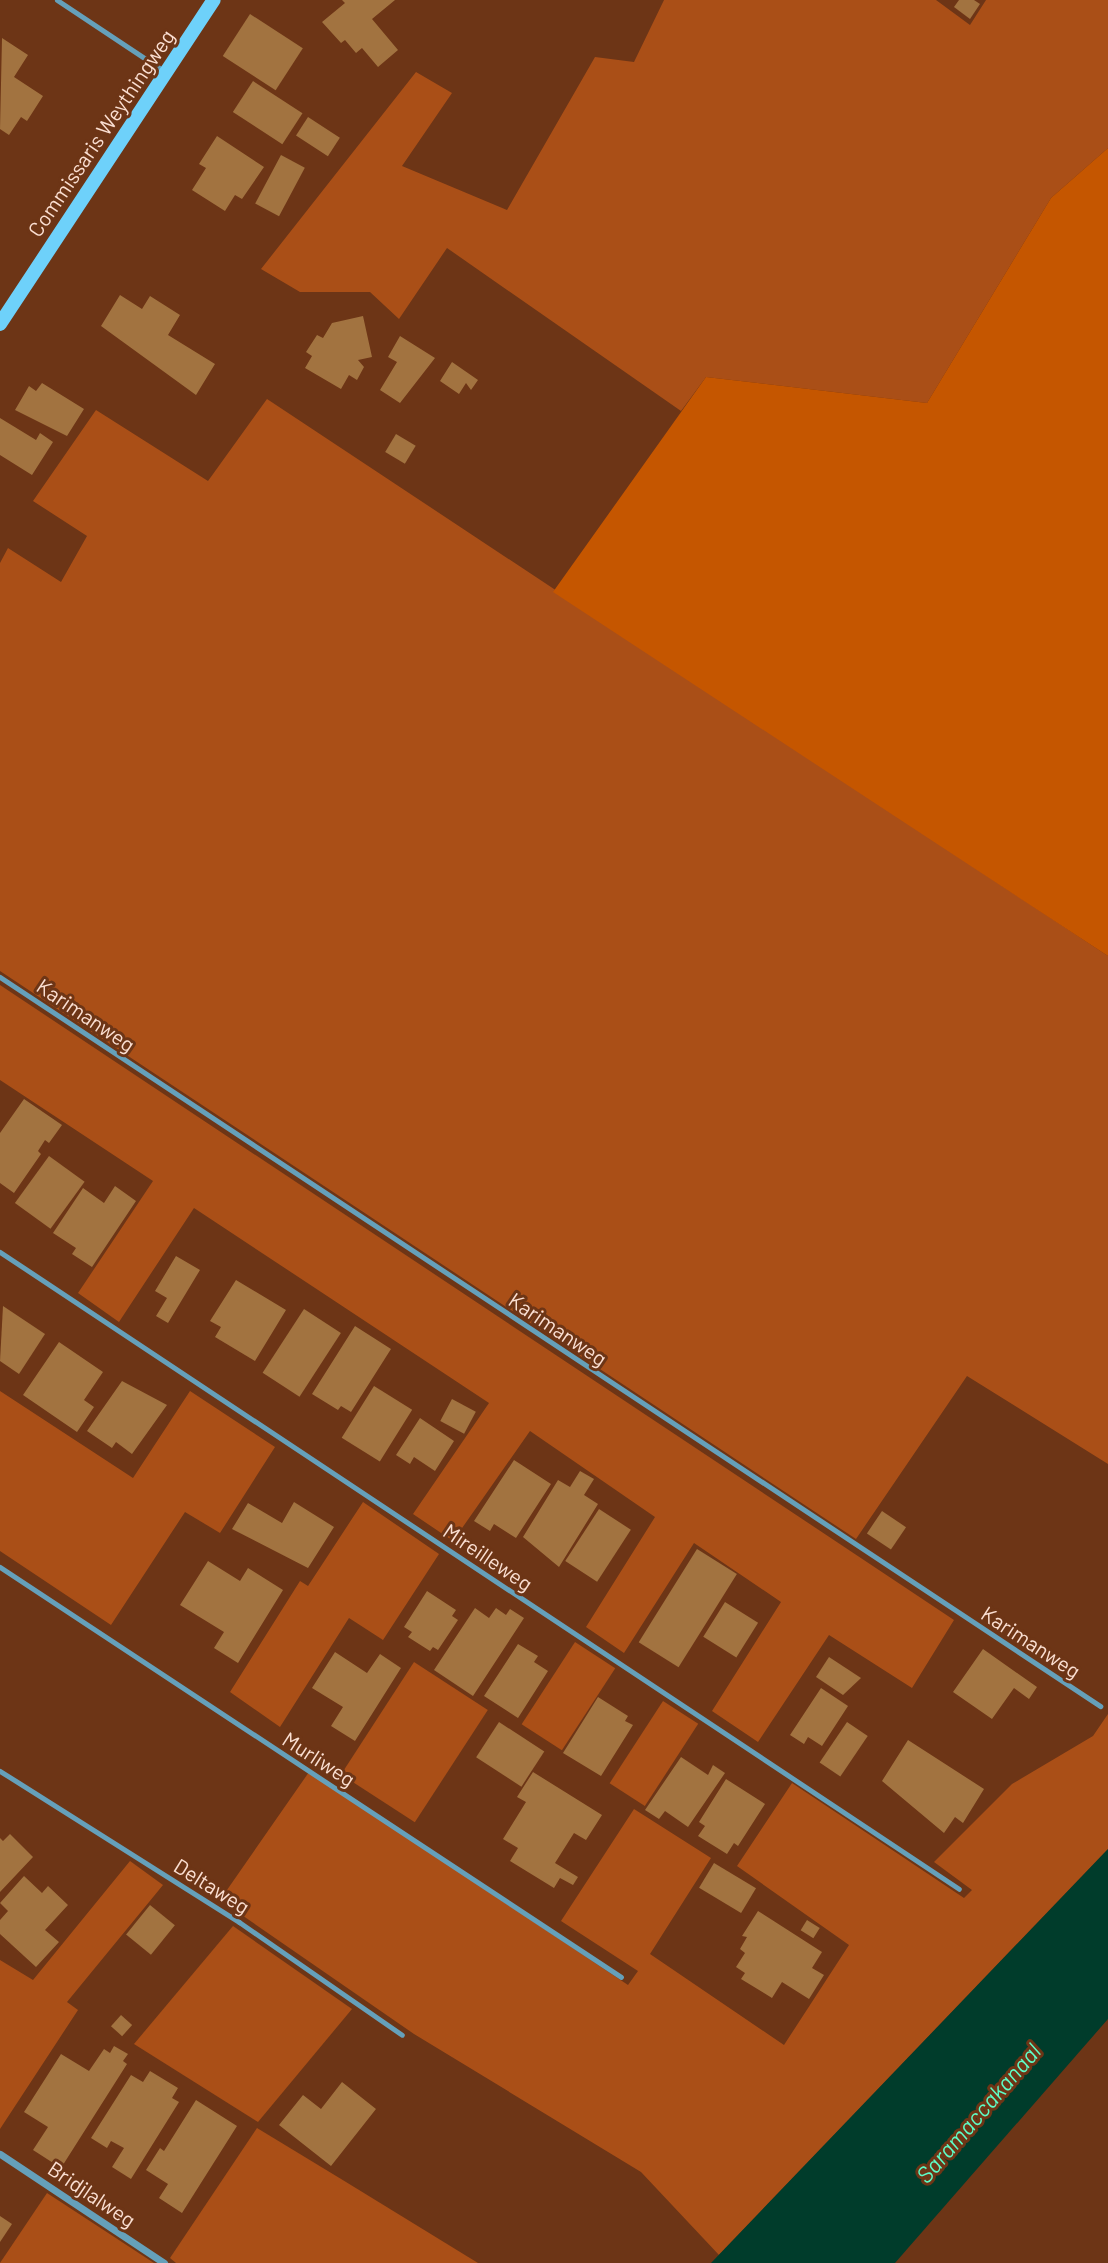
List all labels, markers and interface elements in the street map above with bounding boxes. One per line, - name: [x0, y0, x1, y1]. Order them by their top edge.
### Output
- street label: Commissaris Weythingweg: [22, 25, 180, 241]
- street label: Karimanweg: [32, 973, 140, 1057]
- street label: Karimanweg: [504, 1287, 612, 1371]
- street label: Mireilleweg: [439, 1518, 537, 1596]
- street label: Karimanweg: [977, 1601, 1085, 1683]
- street label: Murliweg: [278, 1726, 360, 1792]
- street label: Deltaweg: [170, 1853, 254, 1919]
- water label: Saramaccakanaal: [910, 2038, 1046, 2188]
- street label: Bridjlalweg: [43, 2155, 141, 2233]

